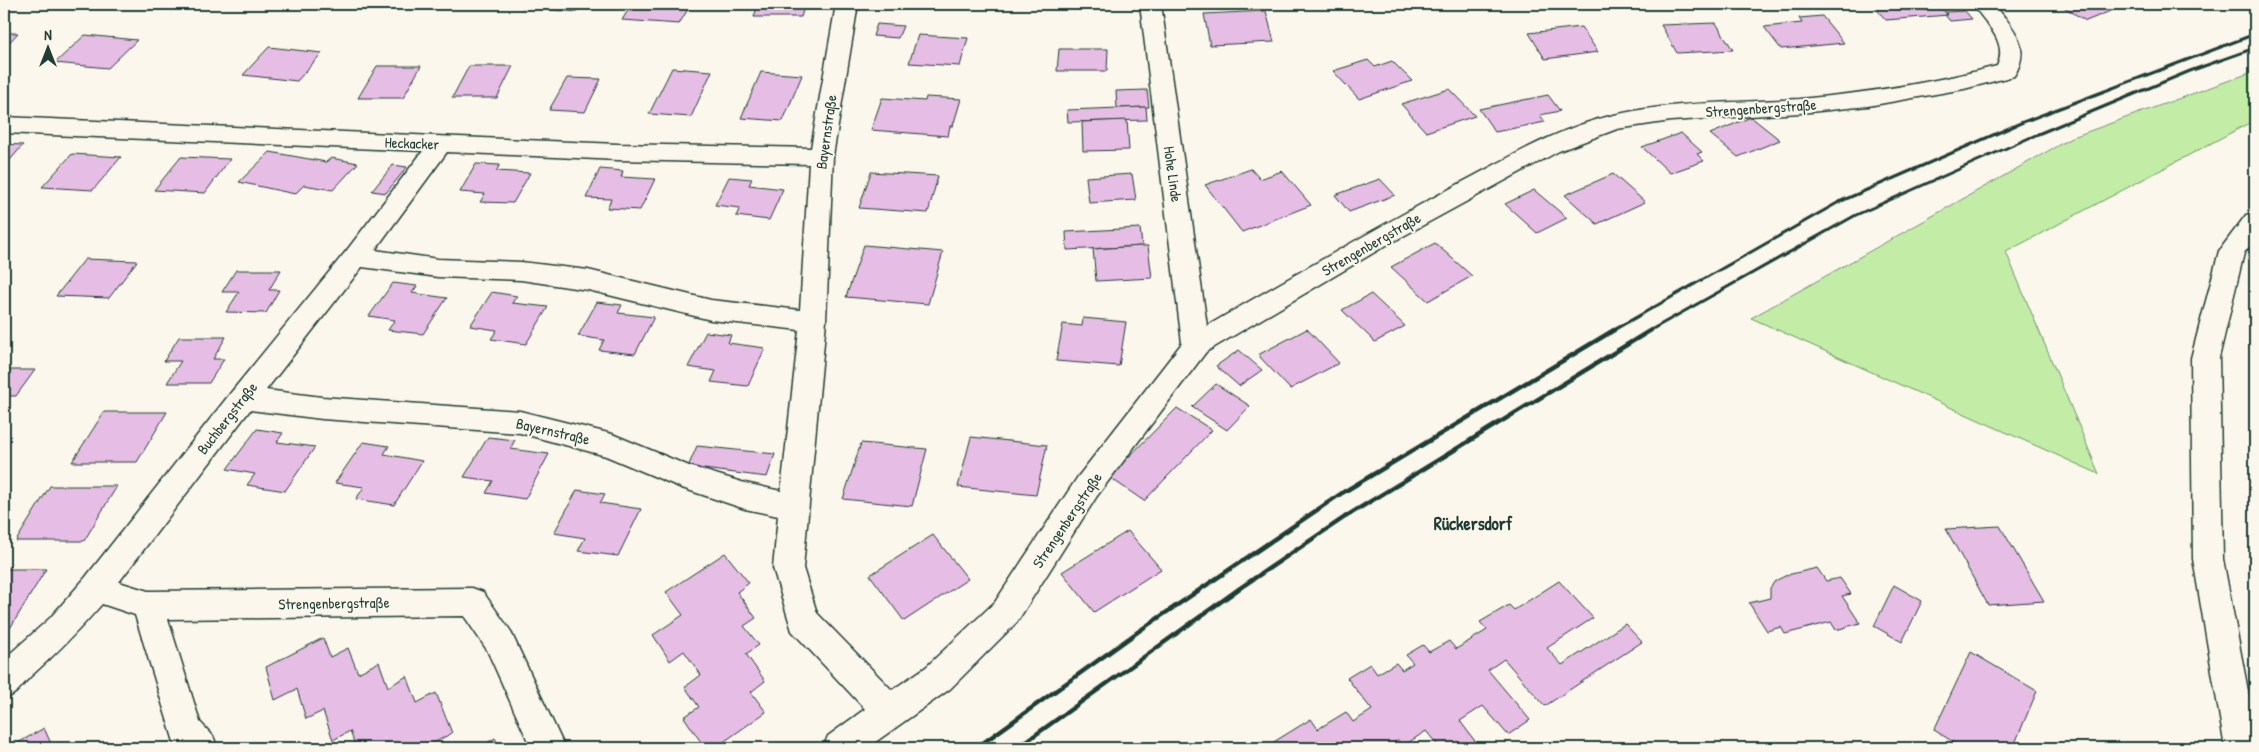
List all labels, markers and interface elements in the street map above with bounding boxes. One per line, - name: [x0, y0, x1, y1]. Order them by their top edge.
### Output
- north arrow: [22, 22, 72, 72]
- text: N: [44, 25, 52, 44]
- street label: Bayernstraße: [810, 93, 842, 171]
- street label: Strengenbergstraße: [1705, 94, 1817, 122]
- street label: Heckacker: [384, 132, 440, 154]
- street label: Hohe Linde: [1159, 145, 1187, 203]
- street label: Strengenbergstraße: [1318, 207, 1424, 281]
- street label: Buchbergstraße: [192, 377, 262, 459]
- street label: Bayernstraße: [514, 412, 592, 450]
- street label: Strengenbergstraße: [1027, 468, 1107, 572]
- district label: Rückersdorf: [1434, 511, 1513, 536]
- street label: Strengenbergstraße: [278, 592, 390, 614]

